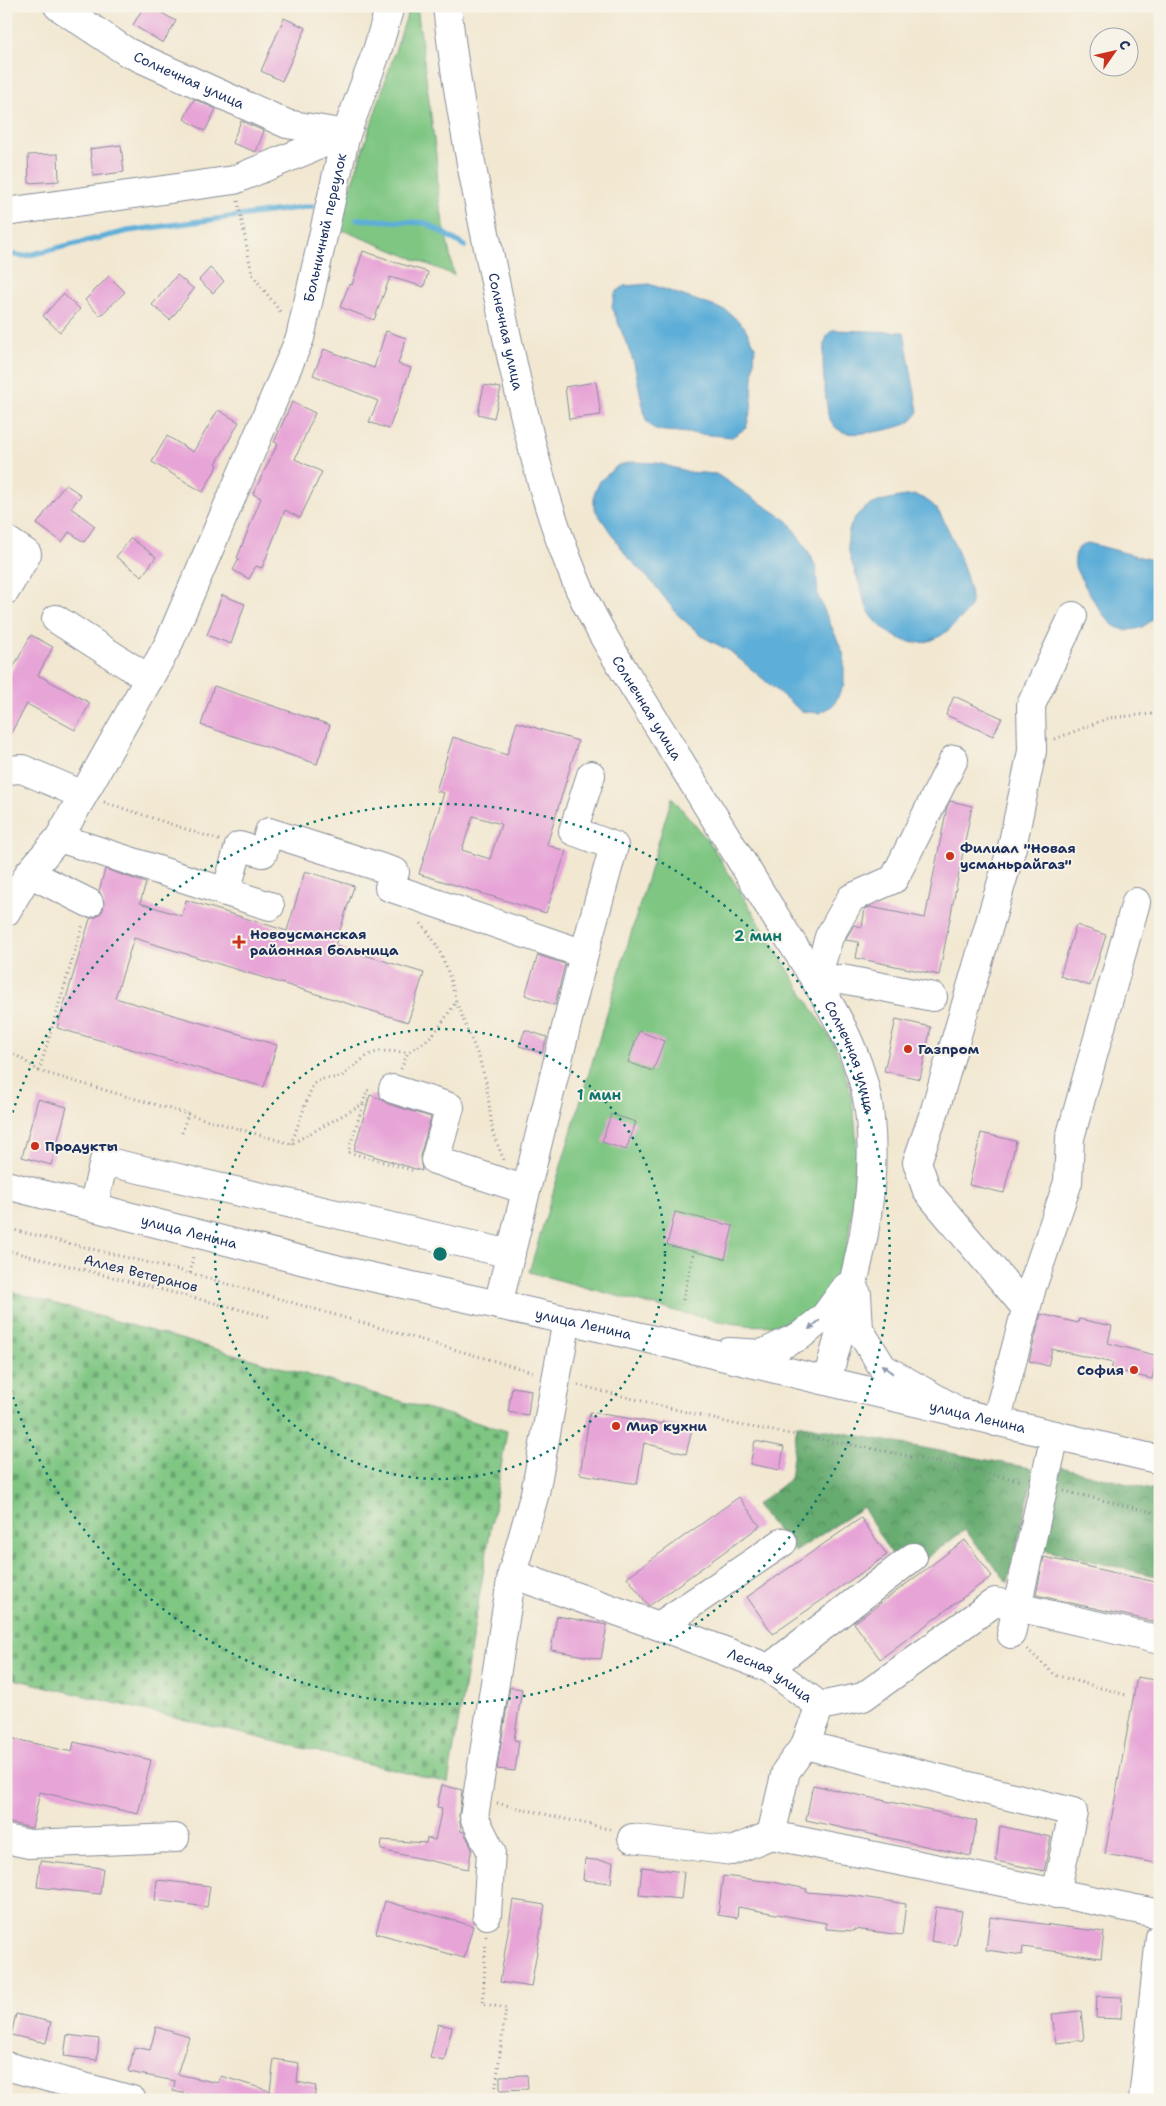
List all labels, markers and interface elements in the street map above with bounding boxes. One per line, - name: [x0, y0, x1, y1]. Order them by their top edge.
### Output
- north arrow: [1088, 28, 1138, 78]
- text: С: [1115, 36, 1135, 53]
- street label: Солнечная улица: [131, 47, 247, 113]
- street label: Больничный переулок: [299, 151, 351, 304]
- street label: Солнечная улица: [484, 271, 527, 392]
- street label: Солнечная улица: [608, 652, 686, 764]
- place label: Филиал "Новая усманьрайгаз": [960, 839, 1076, 873]
- marker: Филиал "Новая усманьрайгаз": [944, 850, 956, 862]
- place label: Новоусманская районная больница: [250, 925, 399, 959]
- text: 2 мин: [734, 926, 782, 946]
- marker: Новоусманская районная больница: [232, 935, 246, 949]
- street label: Солнечная улица: [820, 997, 878, 1115]
- place label: Газпром: [918, 1040, 980, 1058]
- marker: Газпром: [902, 1043, 914, 1055]
- text: 1 мин: [577, 1085, 621, 1105]
- place label: Продукты: [45, 1137, 118, 1155]
- marker: Продукты: [29, 1140, 41, 1152]
- street label: улица Ленина: [139, 1211, 239, 1253]
- centre of rings: [431, 1245, 449, 1263]
- street label: Аллея Ветеранов: [82, 1250, 200, 1296]
- street label: улица Ленина: [534, 1304, 634, 1344]
- one-way arrow: [807, 1320, 820, 1331]
- place label: София: [1077, 1361, 1124, 1379]
- one-way arrow: [880, 1364, 894, 1374]
- marker: София: [1128, 1364, 1140, 1376]
- street label: улица Ленина: [928, 1397, 1028, 1437]
- place label: Мир кухни: [626, 1417, 707, 1435]
- marker: Мир кухни: [610, 1420, 622, 1432]
- street label: Лесная улица: [725, 1644, 816, 1706]

